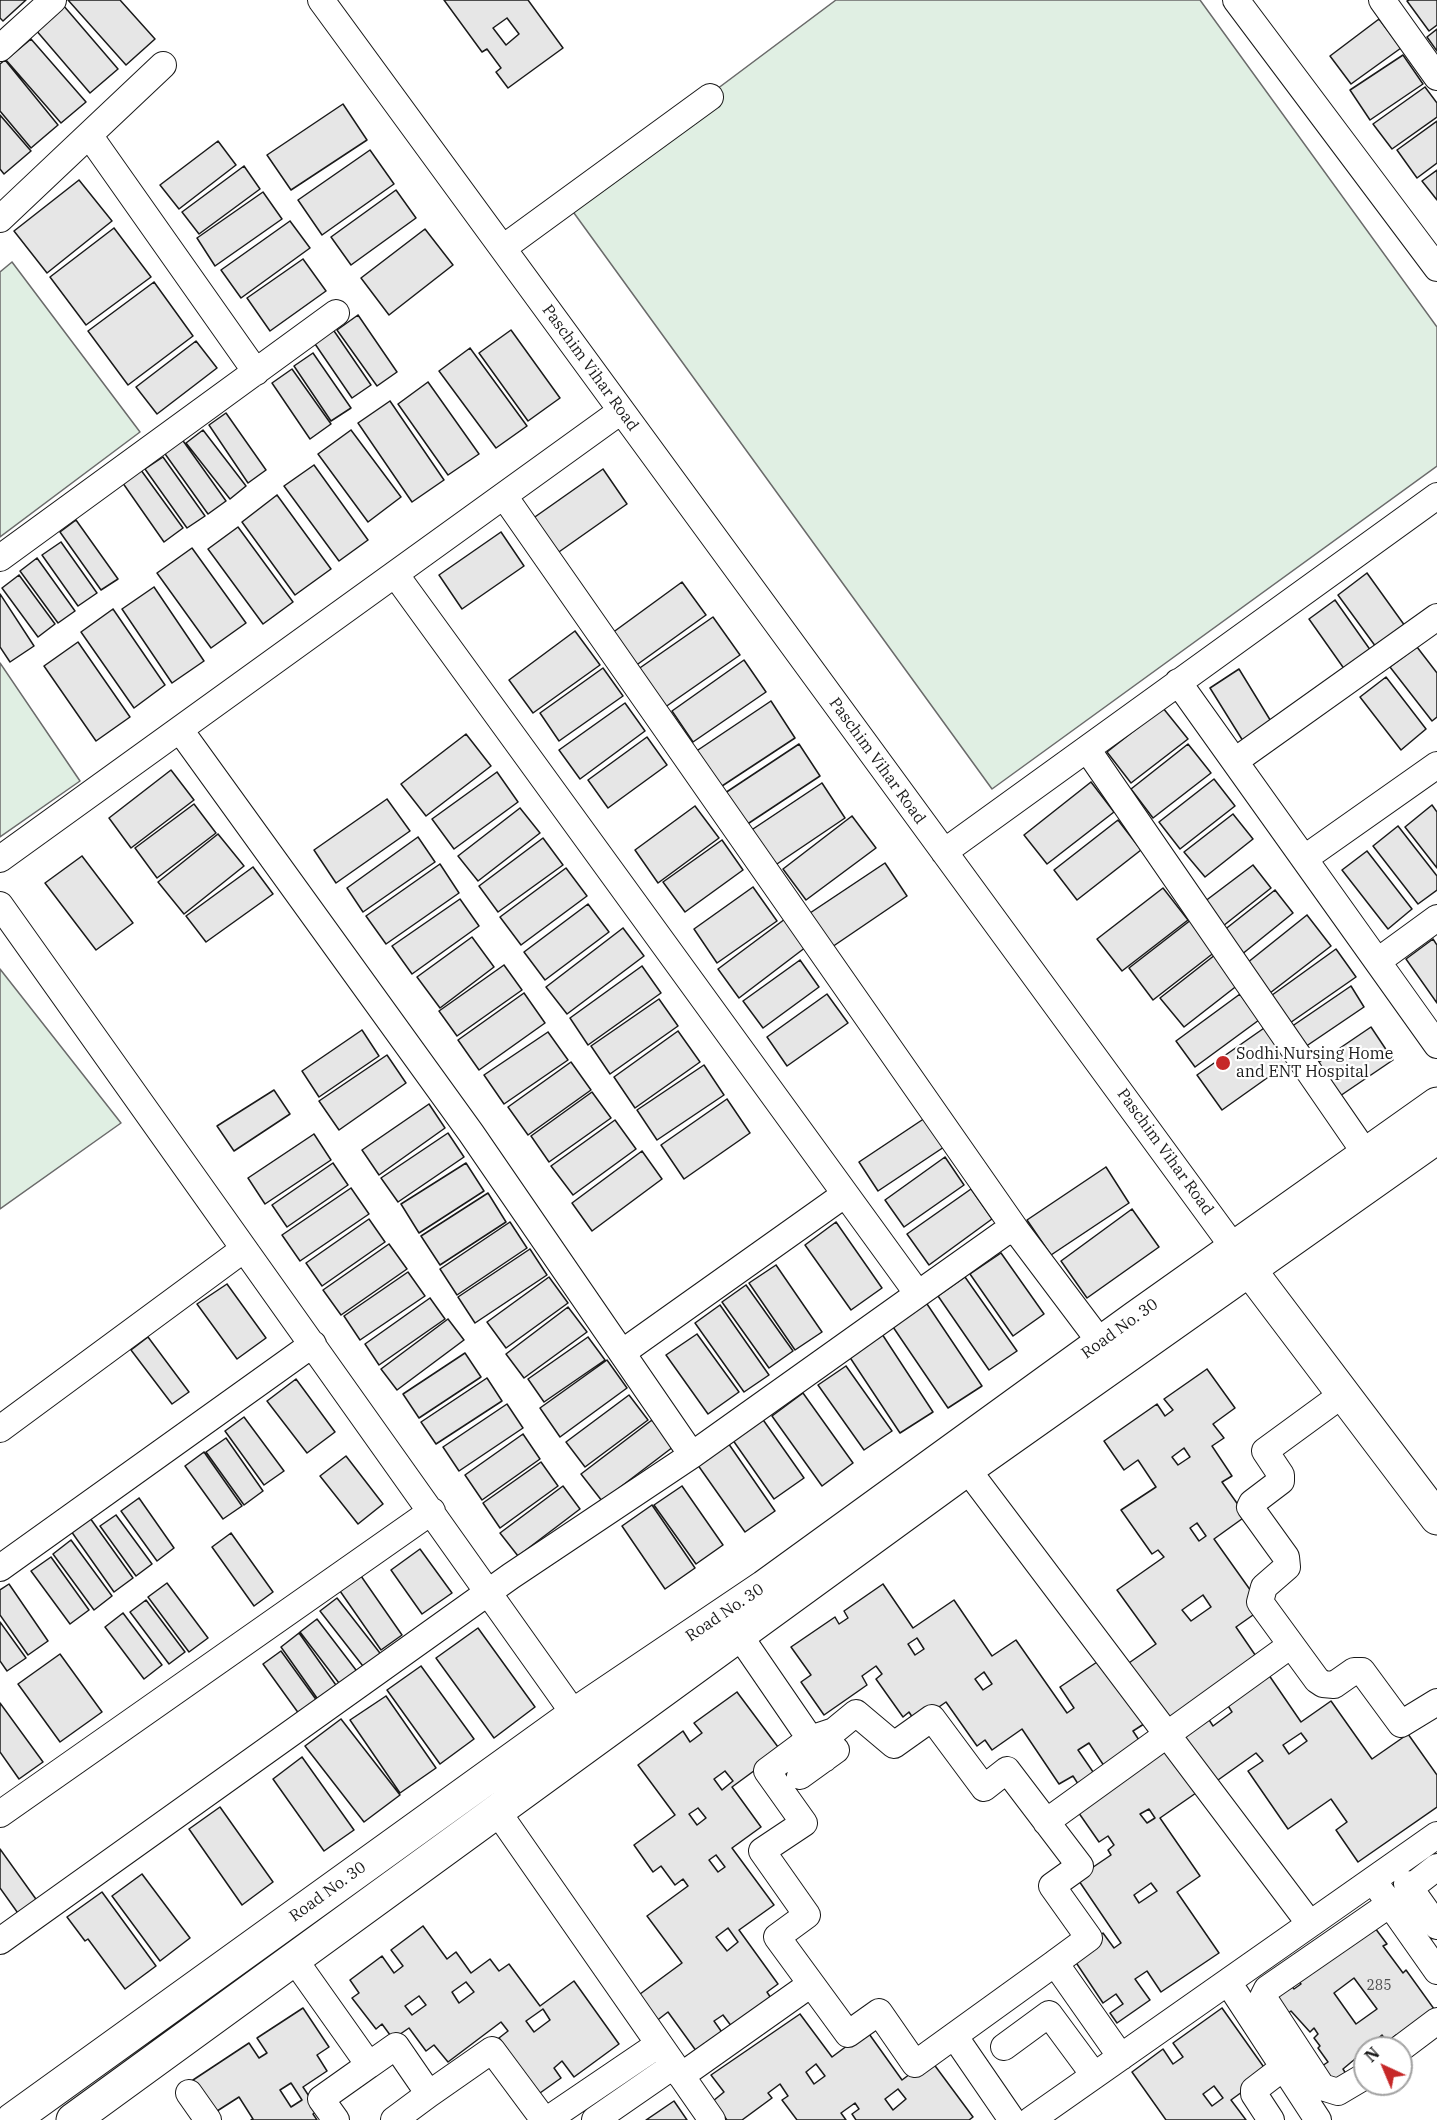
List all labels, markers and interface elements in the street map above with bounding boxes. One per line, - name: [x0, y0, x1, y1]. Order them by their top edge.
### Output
- street label: Paschim Vihar Road: [538, 301, 642, 435]
- street label: Paschim Vihar Road: [825, 694, 929, 828]
- place label: Sodhi Nursing Home and ENT Hospital: [1236, 1044, 1393, 1082]
- marker: Sodhi Nursing Home and ENT Hospital: [1214, 1054, 1232, 1072]
- street label: Paschim Vihar Road: [1113, 1085, 1217, 1219]
- street label: Road No. 30: [1078, 1295, 1162, 1363]
- street label: Road No. 30: [682, 1580, 768, 1646]
- street label: Road No. 30: [286, 1858, 370, 1926]
- house number: 285: [1366, 1978, 1392, 1994]
- north arrow: [1353, 2036, 1413, 2096]
- text: N: [1360, 2043, 1383, 2066]

